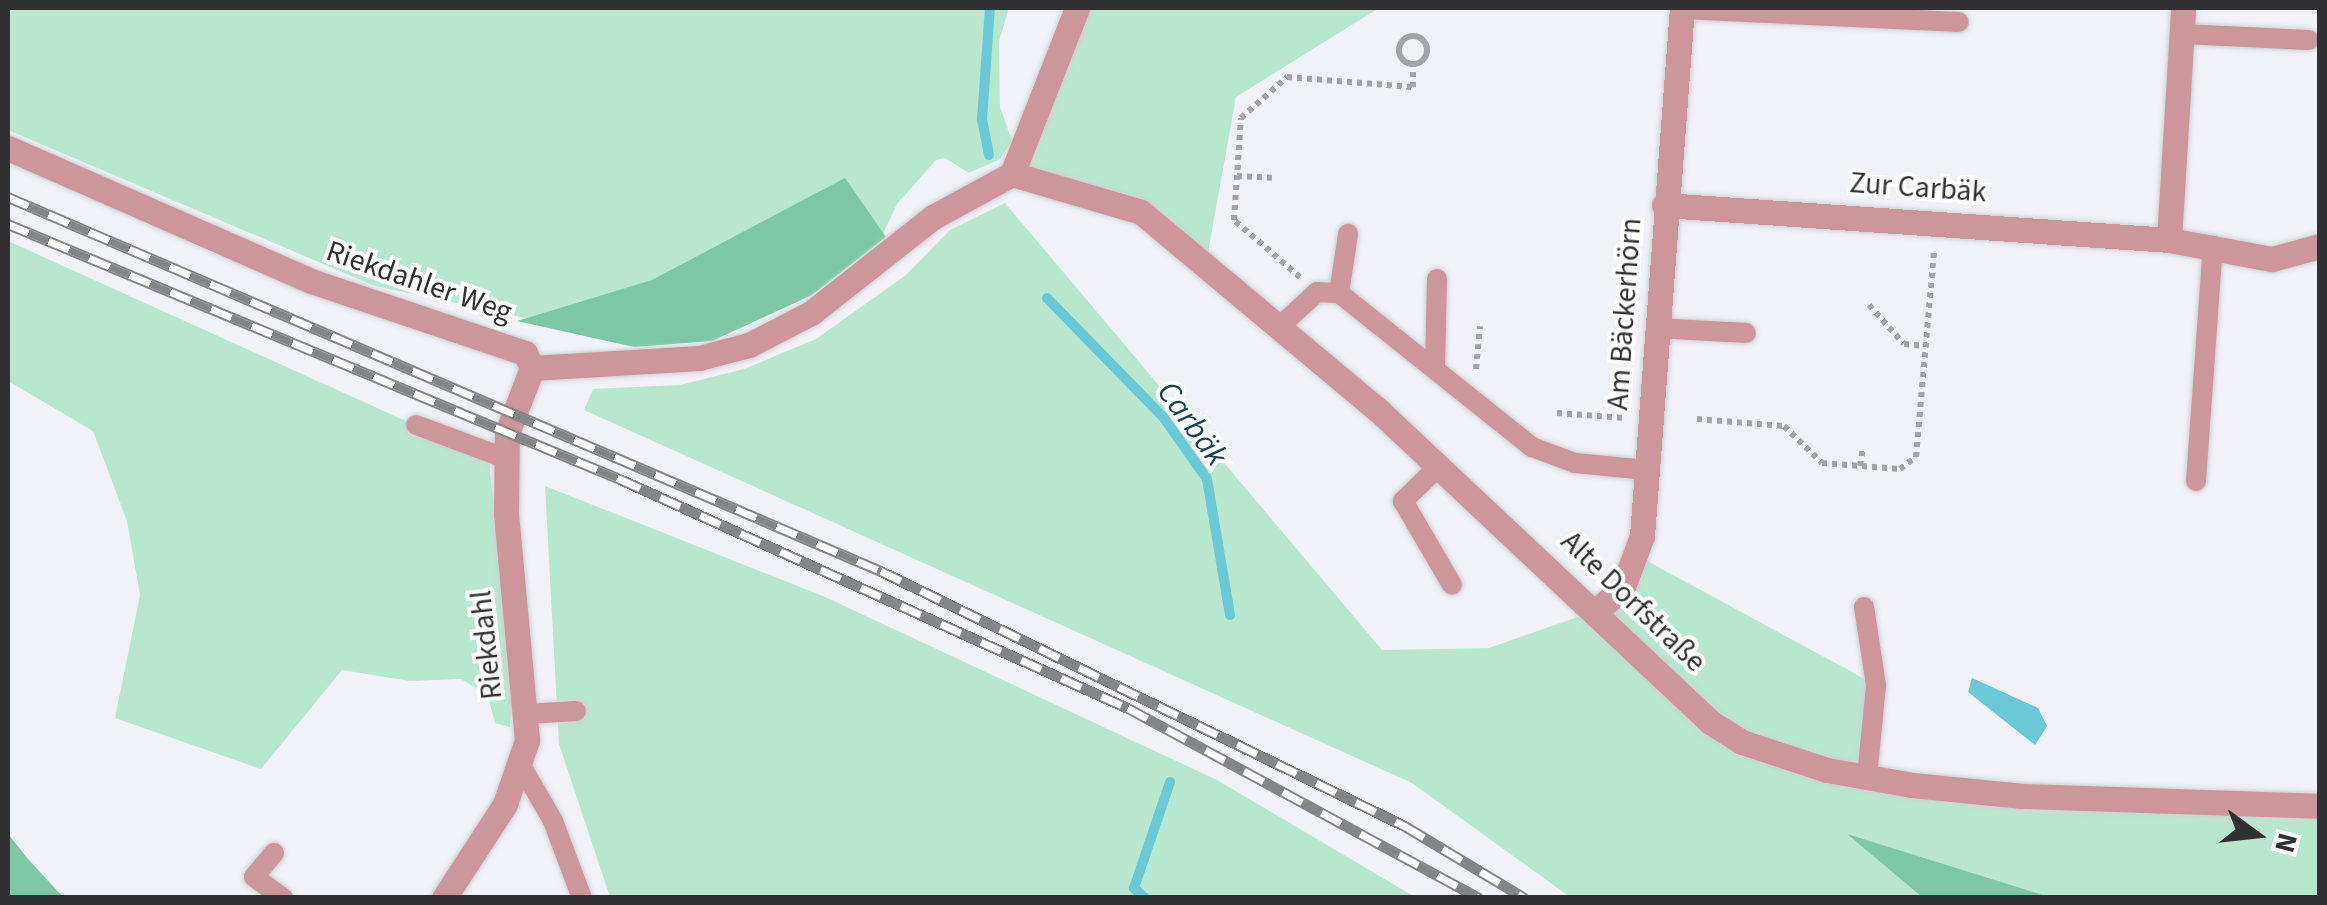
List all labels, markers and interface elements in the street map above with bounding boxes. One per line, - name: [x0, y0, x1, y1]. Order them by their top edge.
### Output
- street label: Zur Carbäk: [1848, 165, 1988, 211]
- street label: Am Bäckerhörn: [1600, 217, 1650, 411]
- street label: Riekdahler Weg: [321, 233, 517, 331]
- water label: Carbäk: [1148, 374, 1236, 474]
- street label: Alte Dorfstraße: [1553, 524, 1713, 680]
- street label: Riekdahl: [463, 589, 511, 701]
- north arrow: [2207, 785, 2307, 885]
- text: N: [2264, 829, 2308, 857]

